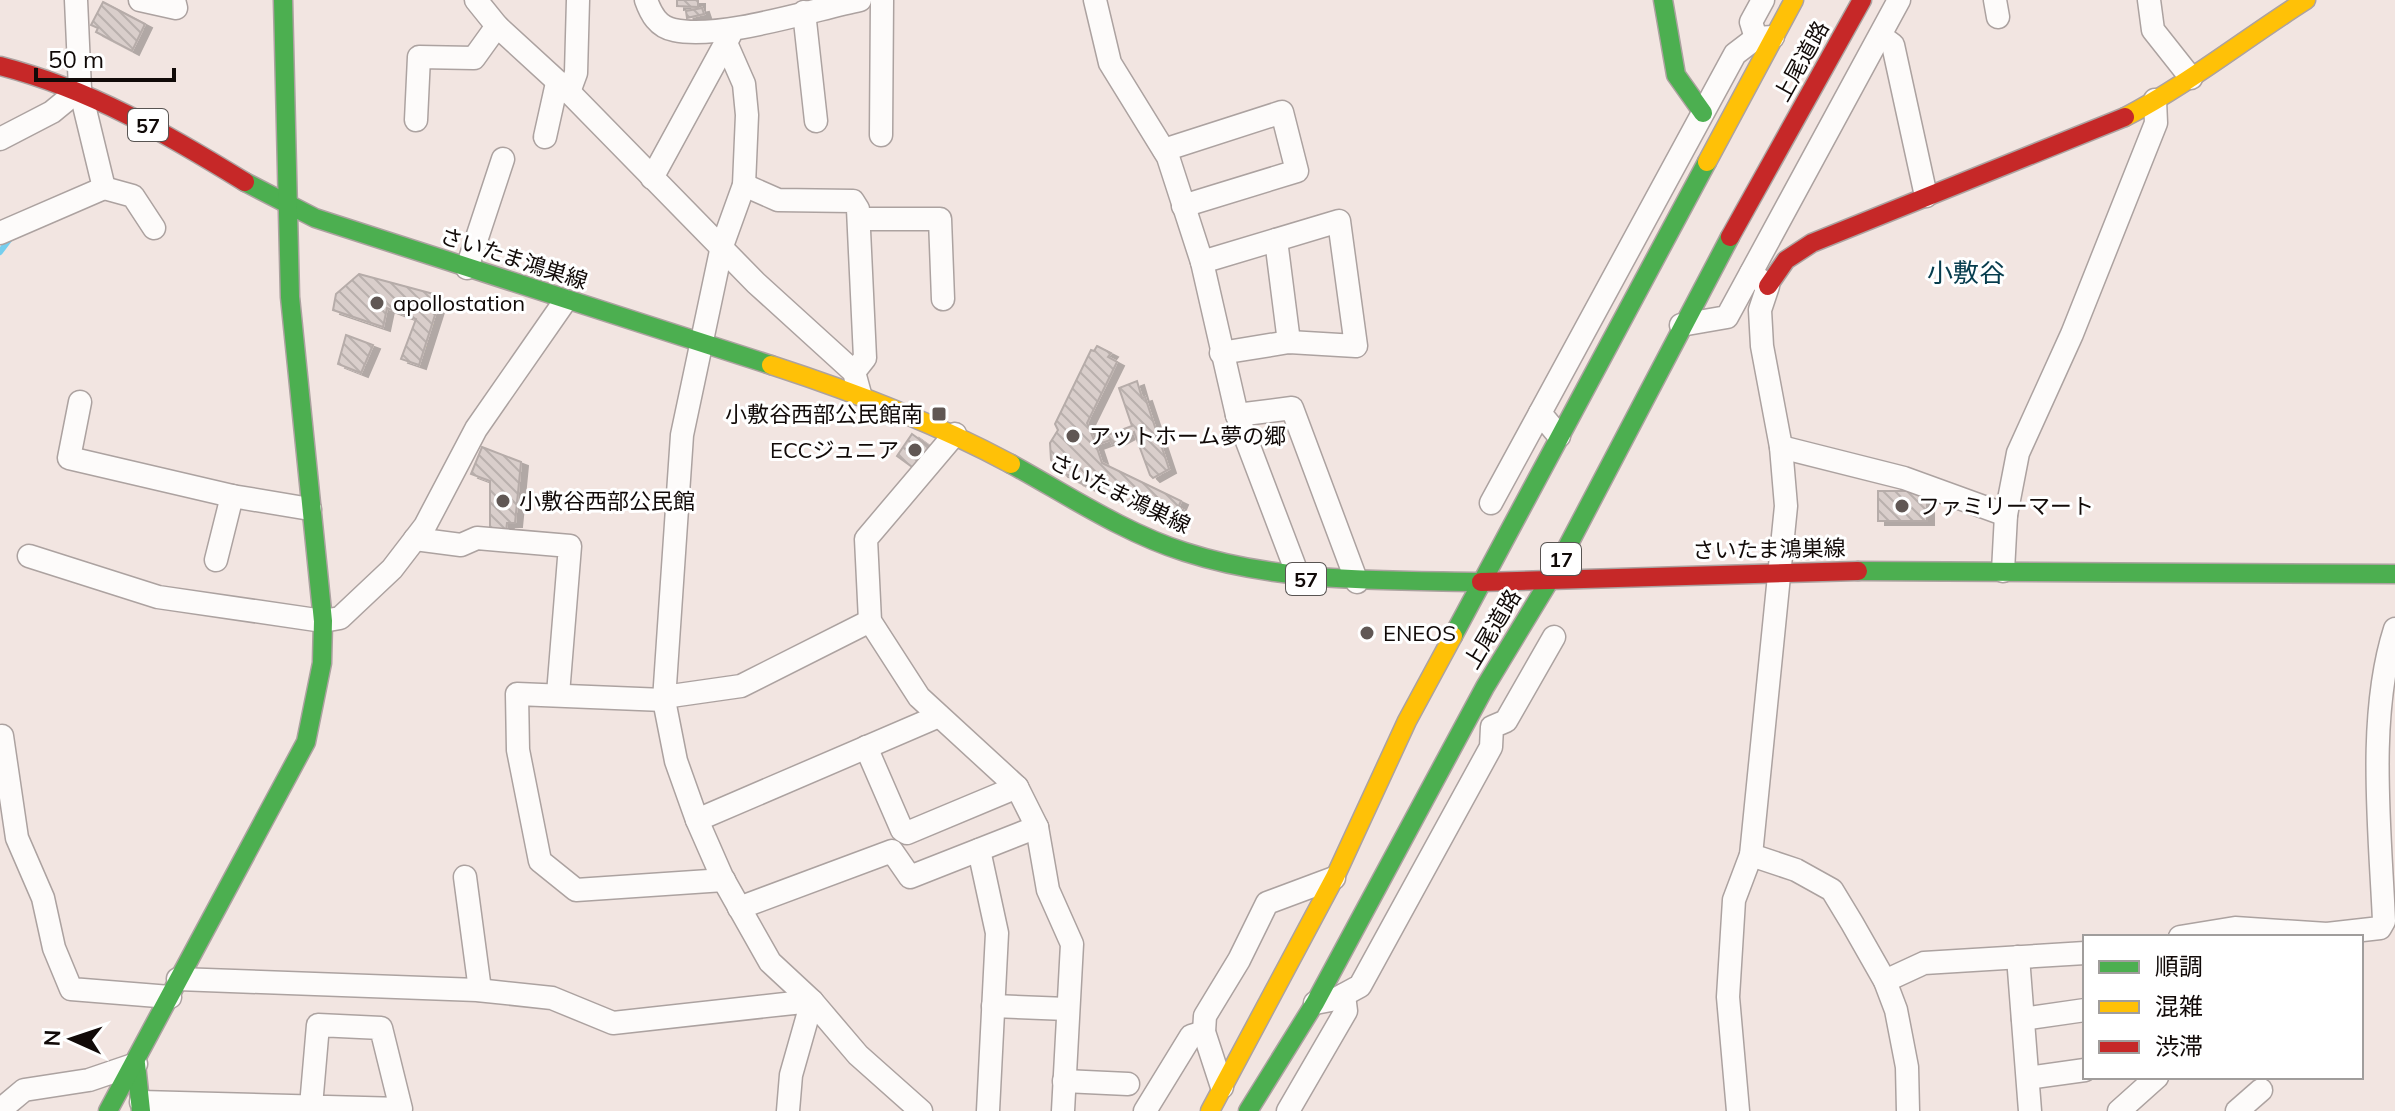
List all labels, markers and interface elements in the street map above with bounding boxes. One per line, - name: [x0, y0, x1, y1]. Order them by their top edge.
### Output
- street label: 上尾道路: [1767, 16, 1835, 106]
- scale bar: [36, 32, 174, 82]
- text: 50 m: [48, 44, 104, 74]
- road number: 57: [128, 109, 168, 141]
- street label: さいたま鴻巣線: [437, 221, 591, 295]
- district label: 小敷谷: [1927, 256, 2005, 289]
- place label: apollostation: [393, 289, 525, 317]
- marker: apollostation: [368, 294, 386, 312]
- place label: 小敷谷西部公民館南: [725, 400, 923, 428]
- marker: 小敷谷西部公民館南: [930, 405, 948, 423]
- place label: アットホーム夢の郷: [1089, 422, 1286, 450]
- marker: アットホーム夢の郷: [1064, 427, 1082, 445]
- place label: ECCジュニア: [770, 436, 899, 464]
- marker: ECCジュニア: [906, 441, 924, 459]
- street label: さいたま鴻巣線: [1045, 447, 1195, 539]
- place label: 小敷谷西部公民館: [519, 487, 695, 515]
- marker: 小敷谷西部公民館: [494, 492, 512, 510]
- place label: ファミリーマート: [1918, 492, 2094, 520]
- marker: ファミリーマート: [1893, 497, 1911, 515]
- street label: さいたま鴻巣線: [1692, 534, 1846, 564]
- road number: 17: [1541, 543, 1581, 575]
- road number: 57: [1286, 563, 1326, 595]
- street label: 上尾道路: [1457, 584, 1527, 674]
- place label: ENEOS: [1383, 619, 1456, 647]
- marker: ENEOS: [1358, 624, 1376, 642]
- legend: [2083, 935, 2363, 1079]
- text: 順調: [2155, 951, 2203, 981]
- text: 混雑: [2155, 991, 2203, 1021]
- north arrow: [32, 999, 112, 1079]
- text: N: [38, 1029, 66, 1047]
- text: 渋滞: [2155, 1031, 2203, 1061]

